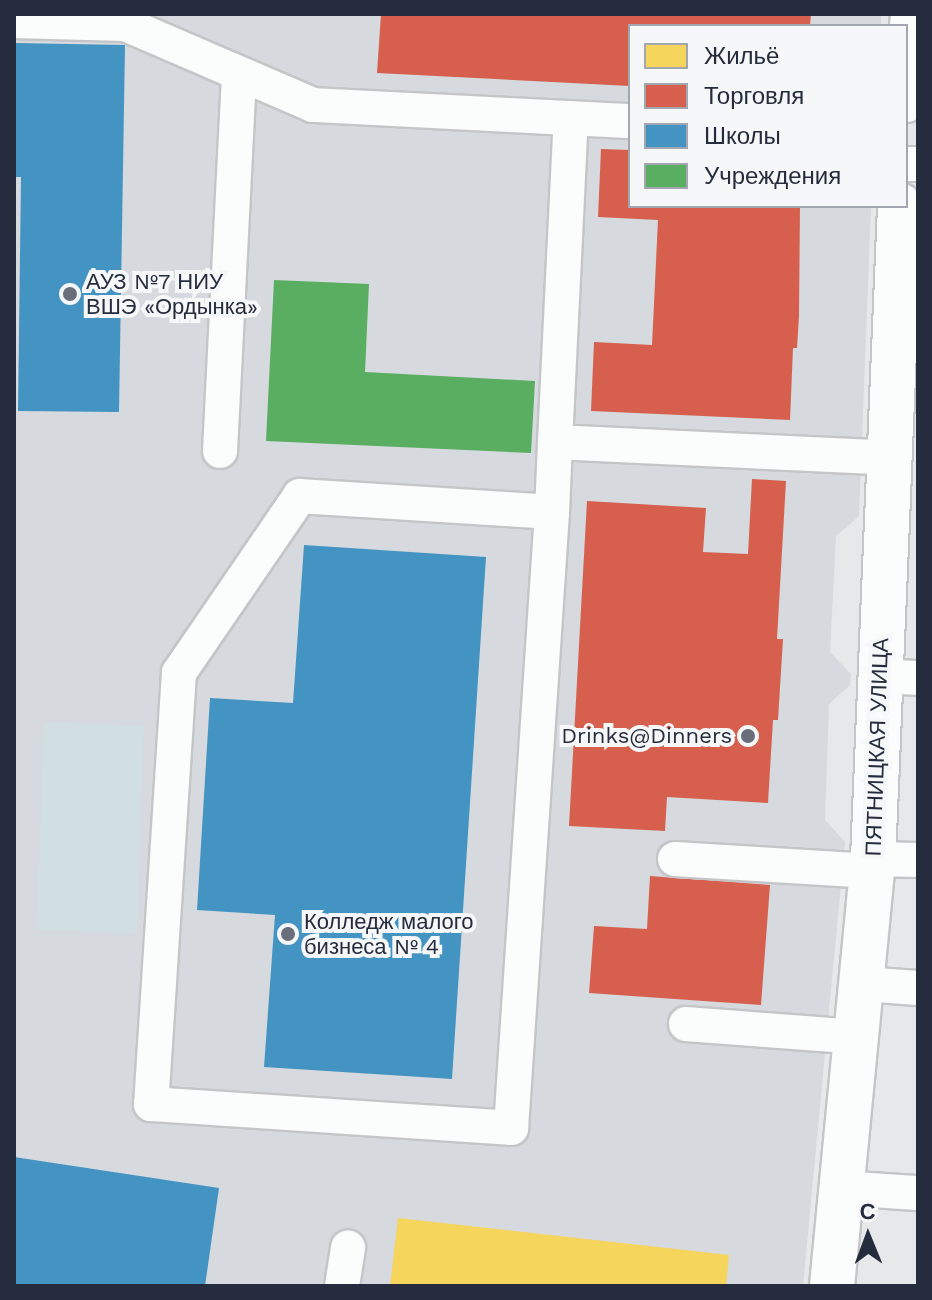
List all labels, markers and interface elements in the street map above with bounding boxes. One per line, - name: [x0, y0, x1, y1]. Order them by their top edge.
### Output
- legend: [628, 24, 908, 208]
- text: Жильё: [704, 42, 779, 70]
- text: Торговля: [704, 82, 804, 110]
- text: Школы: [704, 122, 781, 150]
- text: Учреждения: [704, 162, 841, 190]
- place label: АУЗ №7 НИУ ВШЭ «Ордынка»: [86, 268, 258, 320]
- marker: АУЗ №7 НИУ ВШЭ «Ордынка»: [61, 285, 79, 303]
- street label: ПЯТНИЦКАЯ УЛИЦА: [860, 637, 894, 857]
- place label: Drinks@Dinners: [561, 723, 732, 749]
- marker: Drinks@Dinners: [739, 727, 757, 745]
- place label: Колледж малого бизнеса № 4: [304, 908, 474, 960]
- marker: Колледж малого бизнеса № 4: [279, 925, 297, 943]
- north arrow: [828, 1196, 908, 1276]
- text: С: [859, 1199, 876, 1224]

